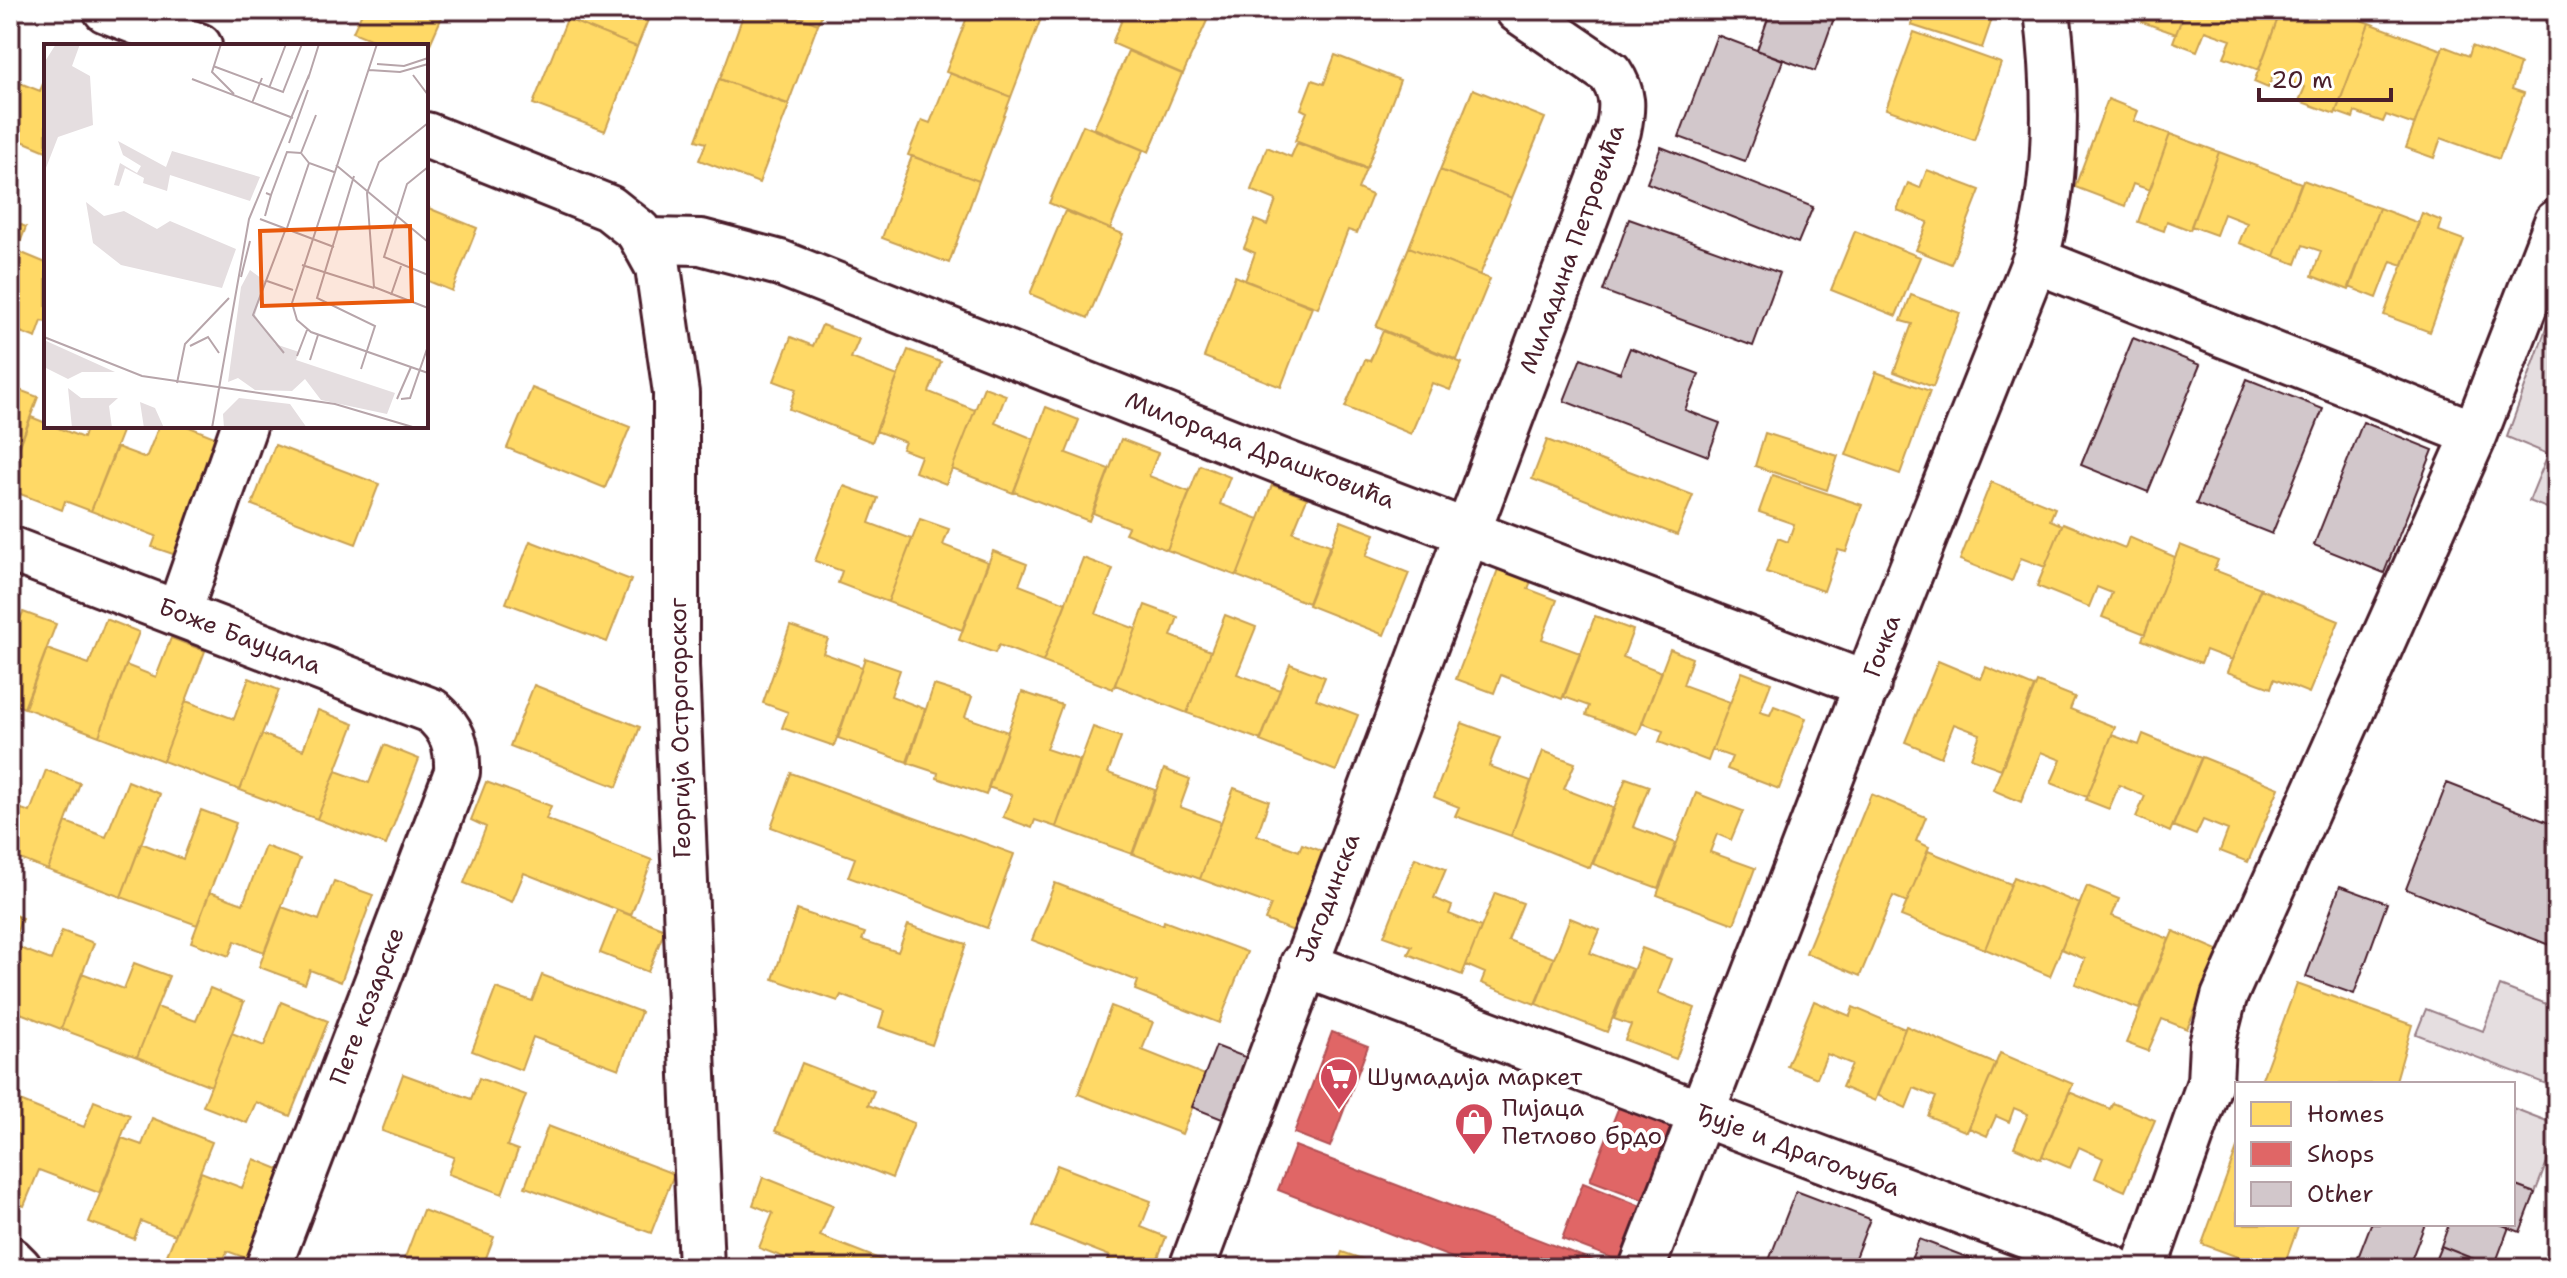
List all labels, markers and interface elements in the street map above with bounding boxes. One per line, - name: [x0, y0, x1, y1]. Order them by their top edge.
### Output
- inset map: [44, 44, 428, 428]
- scale bar: [2259, 52, 2391, 102]
- text: 20 m: [2271, 64, 2333, 96]
- street label: Миладина Петровића: [1512, 120, 1632, 378]
- street label: Милорада Драшковића: [1121, 384, 1399, 516]
- street label: Боже Бауцала: [154, 590, 326, 682]
- street label: Георгија Острогорског: [662, 597, 698, 859]
- street label: Гочка: [1856, 610, 1908, 682]
- street label: Јагодинска: [1289, 829, 1367, 967]
- street label: Пете козарске: [322, 923, 412, 1089]
- supermarket icon: Шумадија маркет: [1318, 1056, 1360, 1111]
- place label: Шумадија маркет: [1367, 1061, 1583, 1093]
- legend: [2235, 1082, 2515, 1226]
- place label: Пијаца Петлово брдо: [1502, 1092, 1662, 1152]
- street label: Ђује и Драгољуба: [1691, 1096, 1905, 1204]
- text: Homes: [2307, 1098, 2385, 1130]
- shop icon: Пијаца Петлово брдо: [1453, 1101, 1495, 1156]
- text: Shops: [2307, 1138, 2375, 1170]
- text: Other: [2307, 1178, 2374, 1210]

